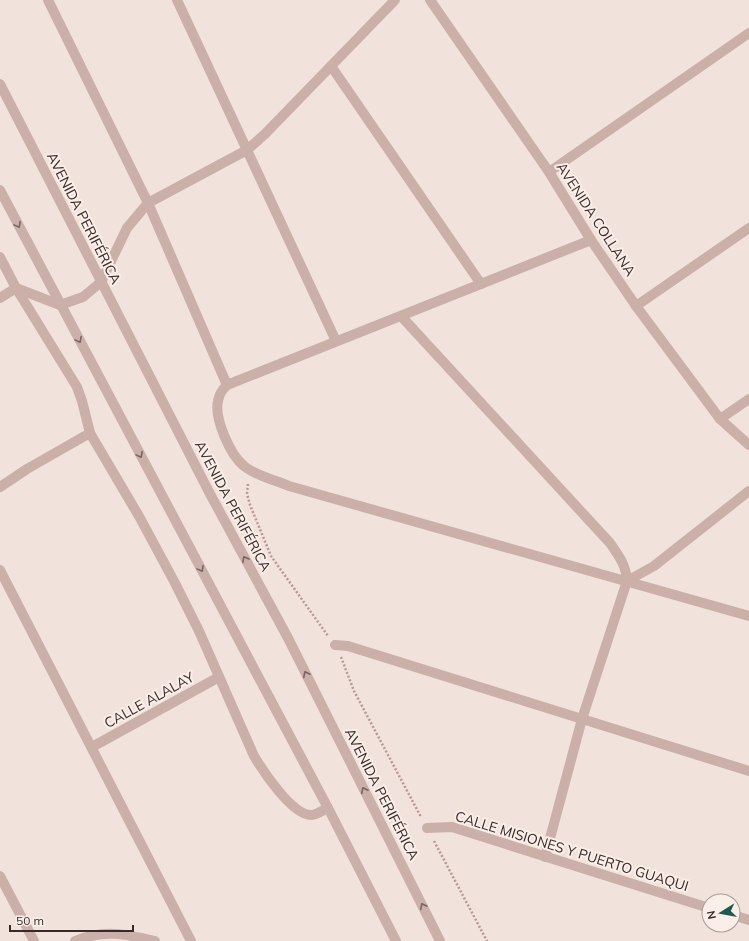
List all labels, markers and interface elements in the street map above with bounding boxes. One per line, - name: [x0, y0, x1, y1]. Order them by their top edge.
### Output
- street label: AVENIDA PERIFÉRICA: [43, 149, 125, 288]
- street label: AVENIDA COLLANA: [553, 159, 640, 280]
- one-way arrow: [13, 221, 21, 228]
- one-way arrow: [74, 336, 81, 343]
- street label: AVENIDA PERIFÉRICA: [191, 438, 275, 575]
- one-way arrow: [135, 450, 143, 458]
- one-way arrow: [243, 556, 250, 563]
- one-way arrow: [196, 565, 204, 573]
- street label: CALLE ALALAY: [101, 668, 197, 732]
- one-way arrow: [303, 671, 311, 678]
- street label: AVENIDA PERIFÉRICA: [341, 725, 423, 864]
- one-way arrow: [362, 787, 369, 794]
- street label: CALLE MISIONES Y PUERTO GUAQUI: [453, 807, 691, 895]
- north arrow: [701, 893, 741, 933]
- one-way arrow: [420, 903, 428, 910]
- scale bar: [10, 907, 133, 933]
- text: N: [704, 909, 719, 920]
- text: 50 m: [16, 913, 44, 928]

